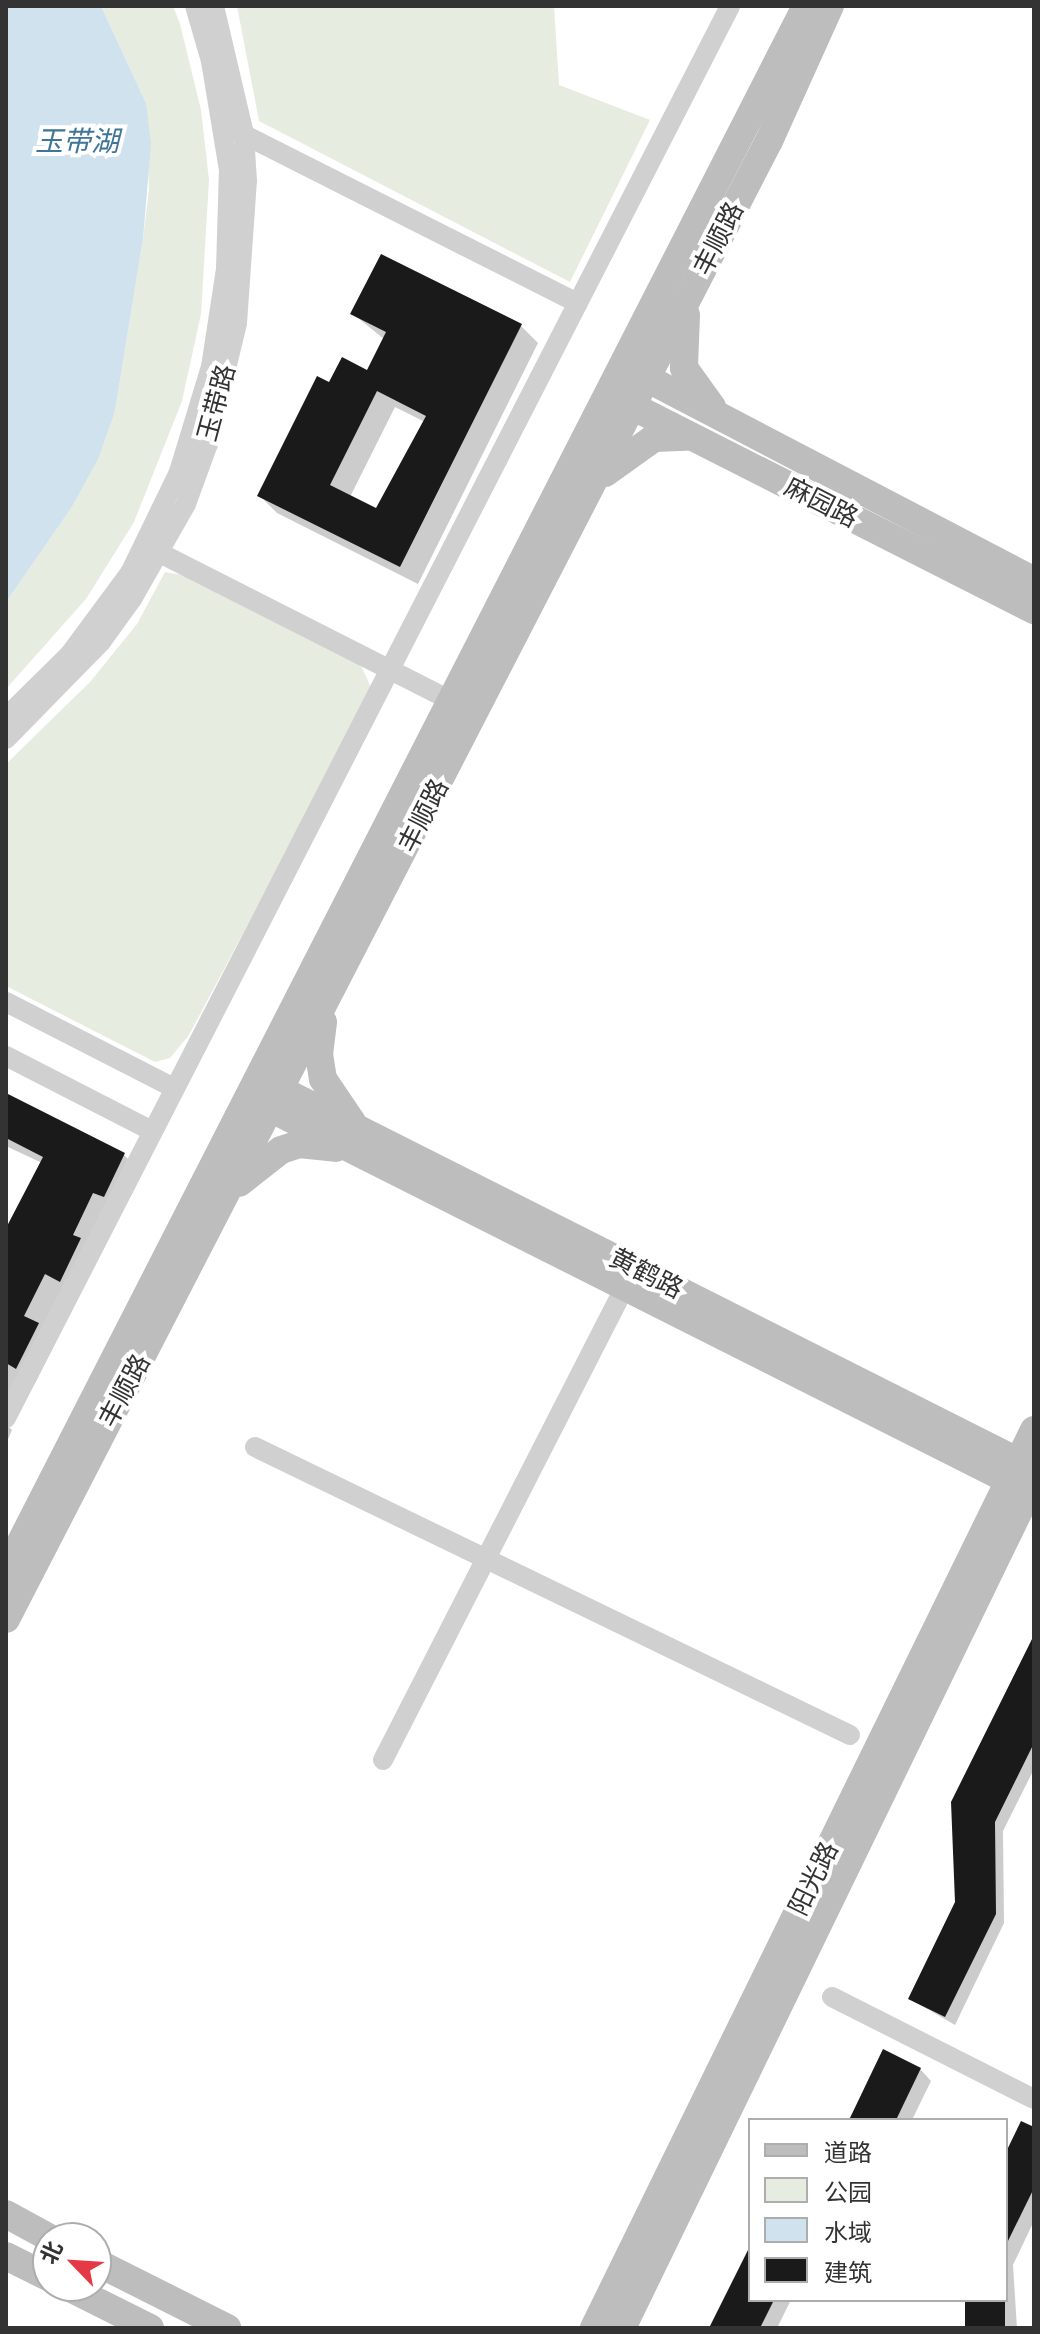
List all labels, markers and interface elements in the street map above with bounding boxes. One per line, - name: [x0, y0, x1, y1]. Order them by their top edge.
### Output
- water label: 玉带湖: [35, 125, 119, 159]
- street label: 丰顺路: [687, 197, 751, 281]
- street label: 玉带路: [192, 361, 242, 445]
- street label: 麻园路: [779, 471, 863, 535]
- street label: 丰顺路: [392, 774, 456, 858]
- street label: 黄鹤路: [604, 1242, 688, 1306]
- street label: 丰顺路: [93, 1349, 157, 1433]
- street label: 阳光路: [783, 1837, 845, 1921]
- legend: [748, 2118, 1008, 2302]
- text: 道路: [824, 2139, 872, 2167]
- text: 公园: [824, 2179, 872, 2207]
- text: 水域: [824, 2219, 872, 2247]
- north arrow: [32, 2222, 112, 2302]
- text: 北: [36, 2237, 68, 2268]
- text: 建筑: [824, 2259, 872, 2287]

